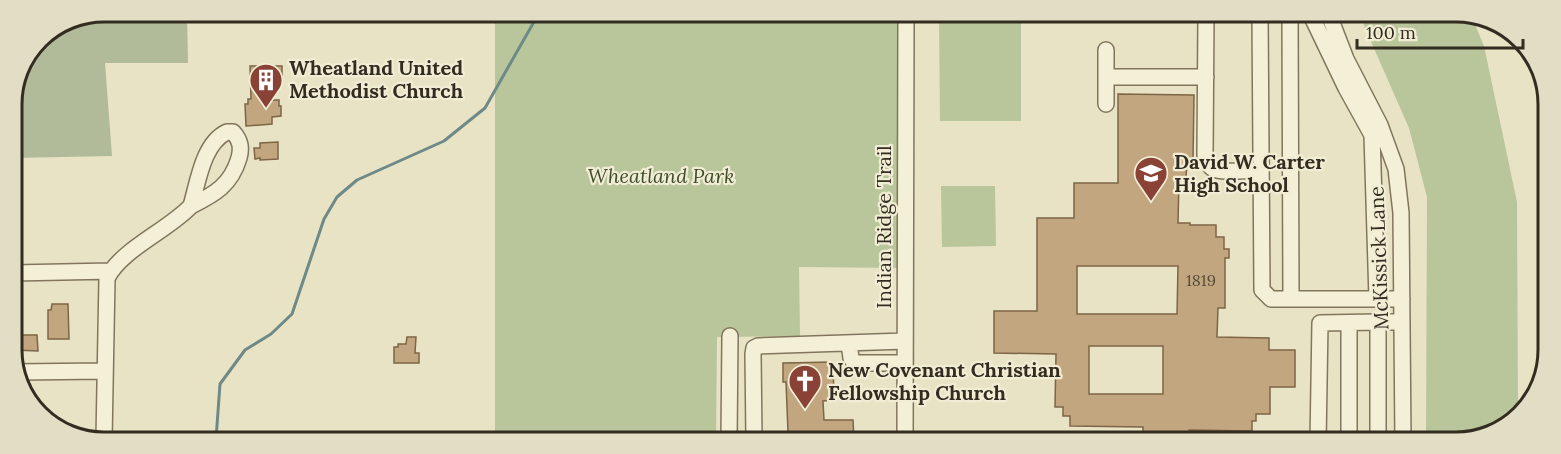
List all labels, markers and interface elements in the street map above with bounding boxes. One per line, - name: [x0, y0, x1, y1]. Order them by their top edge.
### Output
- scale bar: [1357, 12, 1524, 50]
- text: 100 m: [1366, 21, 1416, 44]
- place label: Wheatland United Methodist Church: [289, 55, 464, 103]
- building icon: Wheatland United Methodist Church: [248, 62, 284, 109]
- street label: Indian Ridge Trail: [871, 145, 896, 309]
- place label: David W. Carter High School: [1174, 149, 1325, 197]
- school or university icon: David W. Carter High School: [1133, 155, 1169, 202]
- park label: Wheatland Park: [588, 163, 734, 188]
- street label: McKissick Lane: [1363, 186, 1394, 330]
- house number: 1819: [1186, 270, 1216, 290]
- place label: New Covenant Christian Fellowship Church: [828, 357, 1061, 405]
- church icon: New Covenant Christian Fellowship Church: [787, 363, 823, 410]

